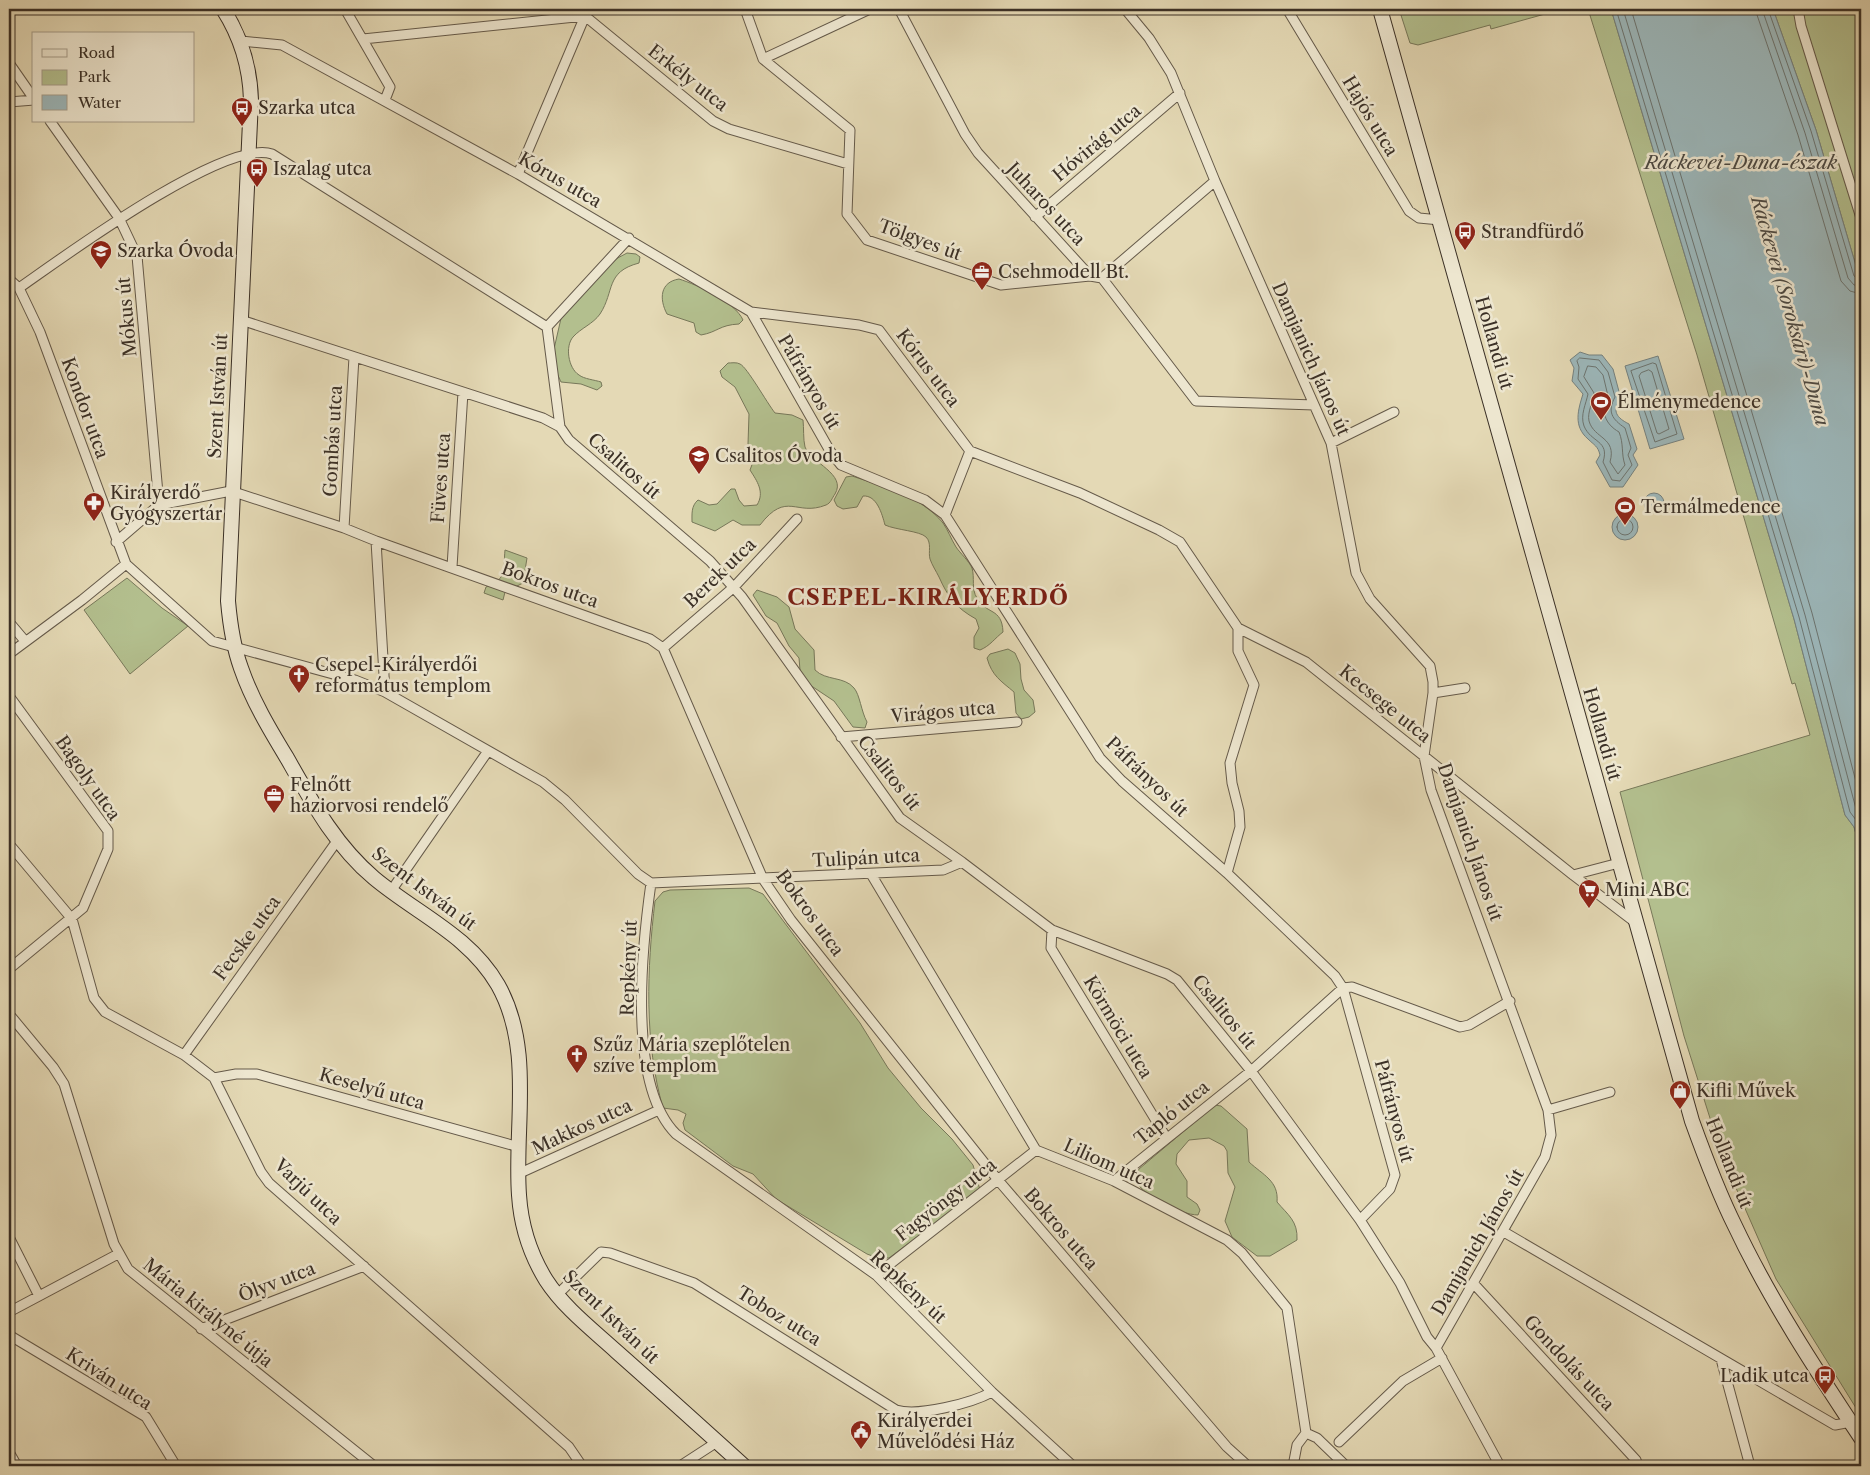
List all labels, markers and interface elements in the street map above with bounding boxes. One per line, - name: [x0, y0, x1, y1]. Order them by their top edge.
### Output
- legend: [32, 32, 195, 122]
- street label: Erkély utca: [644, 40, 733, 116]
- text: Road: [78, 43, 115, 62]
- text: Park: [78, 67, 112, 86]
- street label: Hajós utca: [1337, 72, 1403, 161]
- text: Water: [77, 93, 122, 112]
- bus stop icon: Szarka utca: [230, 96, 254, 127]
- place label: Szarka utca: [258, 97, 356, 119]
- street label: Hóvirág utca: [1048, 99, 1146, 186]
- street label: Kórus utca: [515, 147, 606, 213]
- water label: Ráckevei-Duna-észak: [1643, 151, 1838, 174]
- street label: Juharos utca: [1000, 156, 1090, 250]
- bus stop icon: Iszalag utca: [245, 157, 269, 188]
- place label: Iszalag utca: [273, 158, 372, 180]
- water label: Ráckevei (Soroksári)-Duna: [1746, 192, 1834, 429]
- street label: Tölgyes út: [875, 215, 965, 265]
- bus stop icon: Strandfürdő: [1453, 220, 1477, 251]
- place label: Strandfürdő: [1481, 221, 1584, 243]
- school or university icon: Szarka Óvoda: [89, 239, 113, 270]
- place label: Szarka Óvoda: [117, 239, 234, 262]
- office icon: Csehmodell Bt.: [970, 260, 994, 291]
- place label: Csehmodell Bt.: [998, 261, 1129, 283]
- street label: Mókus út: [112, 276, 141, 358]
- street label: Damjanich János út: [1267, 279, 1355, 440]
- street label: Hollandi út: [1470, 294, 1518, 393]
- street label: Kórus utca: [891, 325, 965, 412]
- street label: Páfrányos út: [773, 331, 845, 434]
- street label: Szent István út: [204, 332, 232, 459]
- street label: Kondor utca: [57, 354, 114, 462]
- street label: Gombás utca: [319, 384, 347, 497]
- sports icon: Élménymedence: [1589, 390, 1613, 421]
- place label: Élménymedence: [1617, 390, 1761, 413]
- street label: Csalitos út: [583, 428, 665, 504]
- street label: Füves utca: [427, 432, 455, 524]
- school or university icon: Csalitos Óvoda: [687, 444, 711, 475]
- place label: Csalitos Óvoda: [715, 444, 843, 467]
- place label: Királyerdő Gyógyszertár: [110, 482, 223, 525]
- pharmacy icon: Királyerdő Gyógyszertár: [82, 491, 106, 522]
- sports icon: Termálmedence: [1613, 495, 1637, 526]
- place label: Termálmedence: [1641, 496, 1781, 518]
- street label: Berek utca: [680, 533, 761, 613]
- street label: Bokros utca: [499, 557, 602, 613]
- district label: CSEPEL-KIRÁLYERDŐ: [787, 583, 1069, 611]
- place label: Csepel-Királyerdői református templom: [315, 654, 491, 697]
- street label: Kecsege utca: [1335, 660, 1436, 748]
- church icon: Csepel-Királyerdői református templom: [287, 663, 311, 694]
- street label: Hollandi út: [1578, 685, 1626, 784]
- street label: Virágos utca: [889, 696, 997, 728]
- street label: Bagoly utca: [51, 731, 126, 825]
- street label: Csalitos út: [853, 731, 926, 815]
- street label: Páfrányos út: [1101, 732, 1193, 822]
- street label: Damjanich János út: [1433, 760, 1508, 924]
- place label: Felnőtt háziorvosi rendelő: [290, 774, 449, 817]
- office icon: Felnőtt háziorvosi rendelő: [262, 783, 286, 814]
- street label: Szent István út: [367, 843, 481, 936]
- street label: Tulipán utca: [812, 844, 921, 872]
- street label: Bokros utca: [771, 866, 849, 961]
- supermarket icon: Mini ABC: [1577, 878, 1601, 909]
- place label: Mini ABC: [1605, 879, 1689, 901]
- street label: Fecske utca: [209, 891, 285, 985]
- street label: Repkény út: [616, 919, 642, 1016]
- street label: Csalitos út: [1187, 970, 1261, 1054]
- street label: Körmöci utca: [1079, 972, 1158, 1083]
- place label: Szűz Mária szeplőtelen szíve templom: [593, 1034, 790, 1077]
- church icon: Szűz Mária szeplőtelen szíve templom: [565, 1043, 589, 1074]
- street label: Páfrányos út: [1370, 1057, 1418, 1166]
- street label: Keselyű utca: [317, 1063, 428, 1115]
- street label: Tapló utca: [1130, 1076, 1214, 1150]
- shop icon: Kifli Művek: [1668, 1079, 1692, 1110]
- place label: Kifli Művek: [1696, 1080, 1797, 1102]
- street label: Makkos utca: [529, 1094, 636, 1160]
- street label: Hollandi út: [1701, 1114, 1757, 1212]
- street label: Liliom utca: [1060, 1134, 1158, 1194]
- street label: Fagyöngy utca: [891, 1153, 1001, 1246]
- street label: Varjú utca: [269, 1154, 347, 1230]
- street label: Damjanich János út: [1427, 1164, 1529, 1319]
- street label: Bokros utca: [1019, 1184, 1103, 1275]
- street label: Repkény út: [865, 1246, 951, 1328]
- street label: Mária királyné útja: [139, 1254, 278, 1372]
- street label: Ölyv utca: [235, 1256, 319, 1307]
- street label: Szent István út: [558, 1266, 664, 1369]
- street label: Toboz utca: [733, 1281, 826, 1351]
- street label: Gondolás utca: [1519, 1311, 1619, 1416]
- street label: Kriván utca: [62, 1343, 157, 1415]
- bus stop icon: Ladik utca: [1813, 1364, 1837, 1395]
- place label: Ladik utca: [1720, 1365, 1809, 1387]
- place label: Királyerdei Művelődési Ház: [877, 1410, 1014, 1453]
- public building icon: Királyerdei Művelődési Ház: [849, 1419, 873, 1450]

